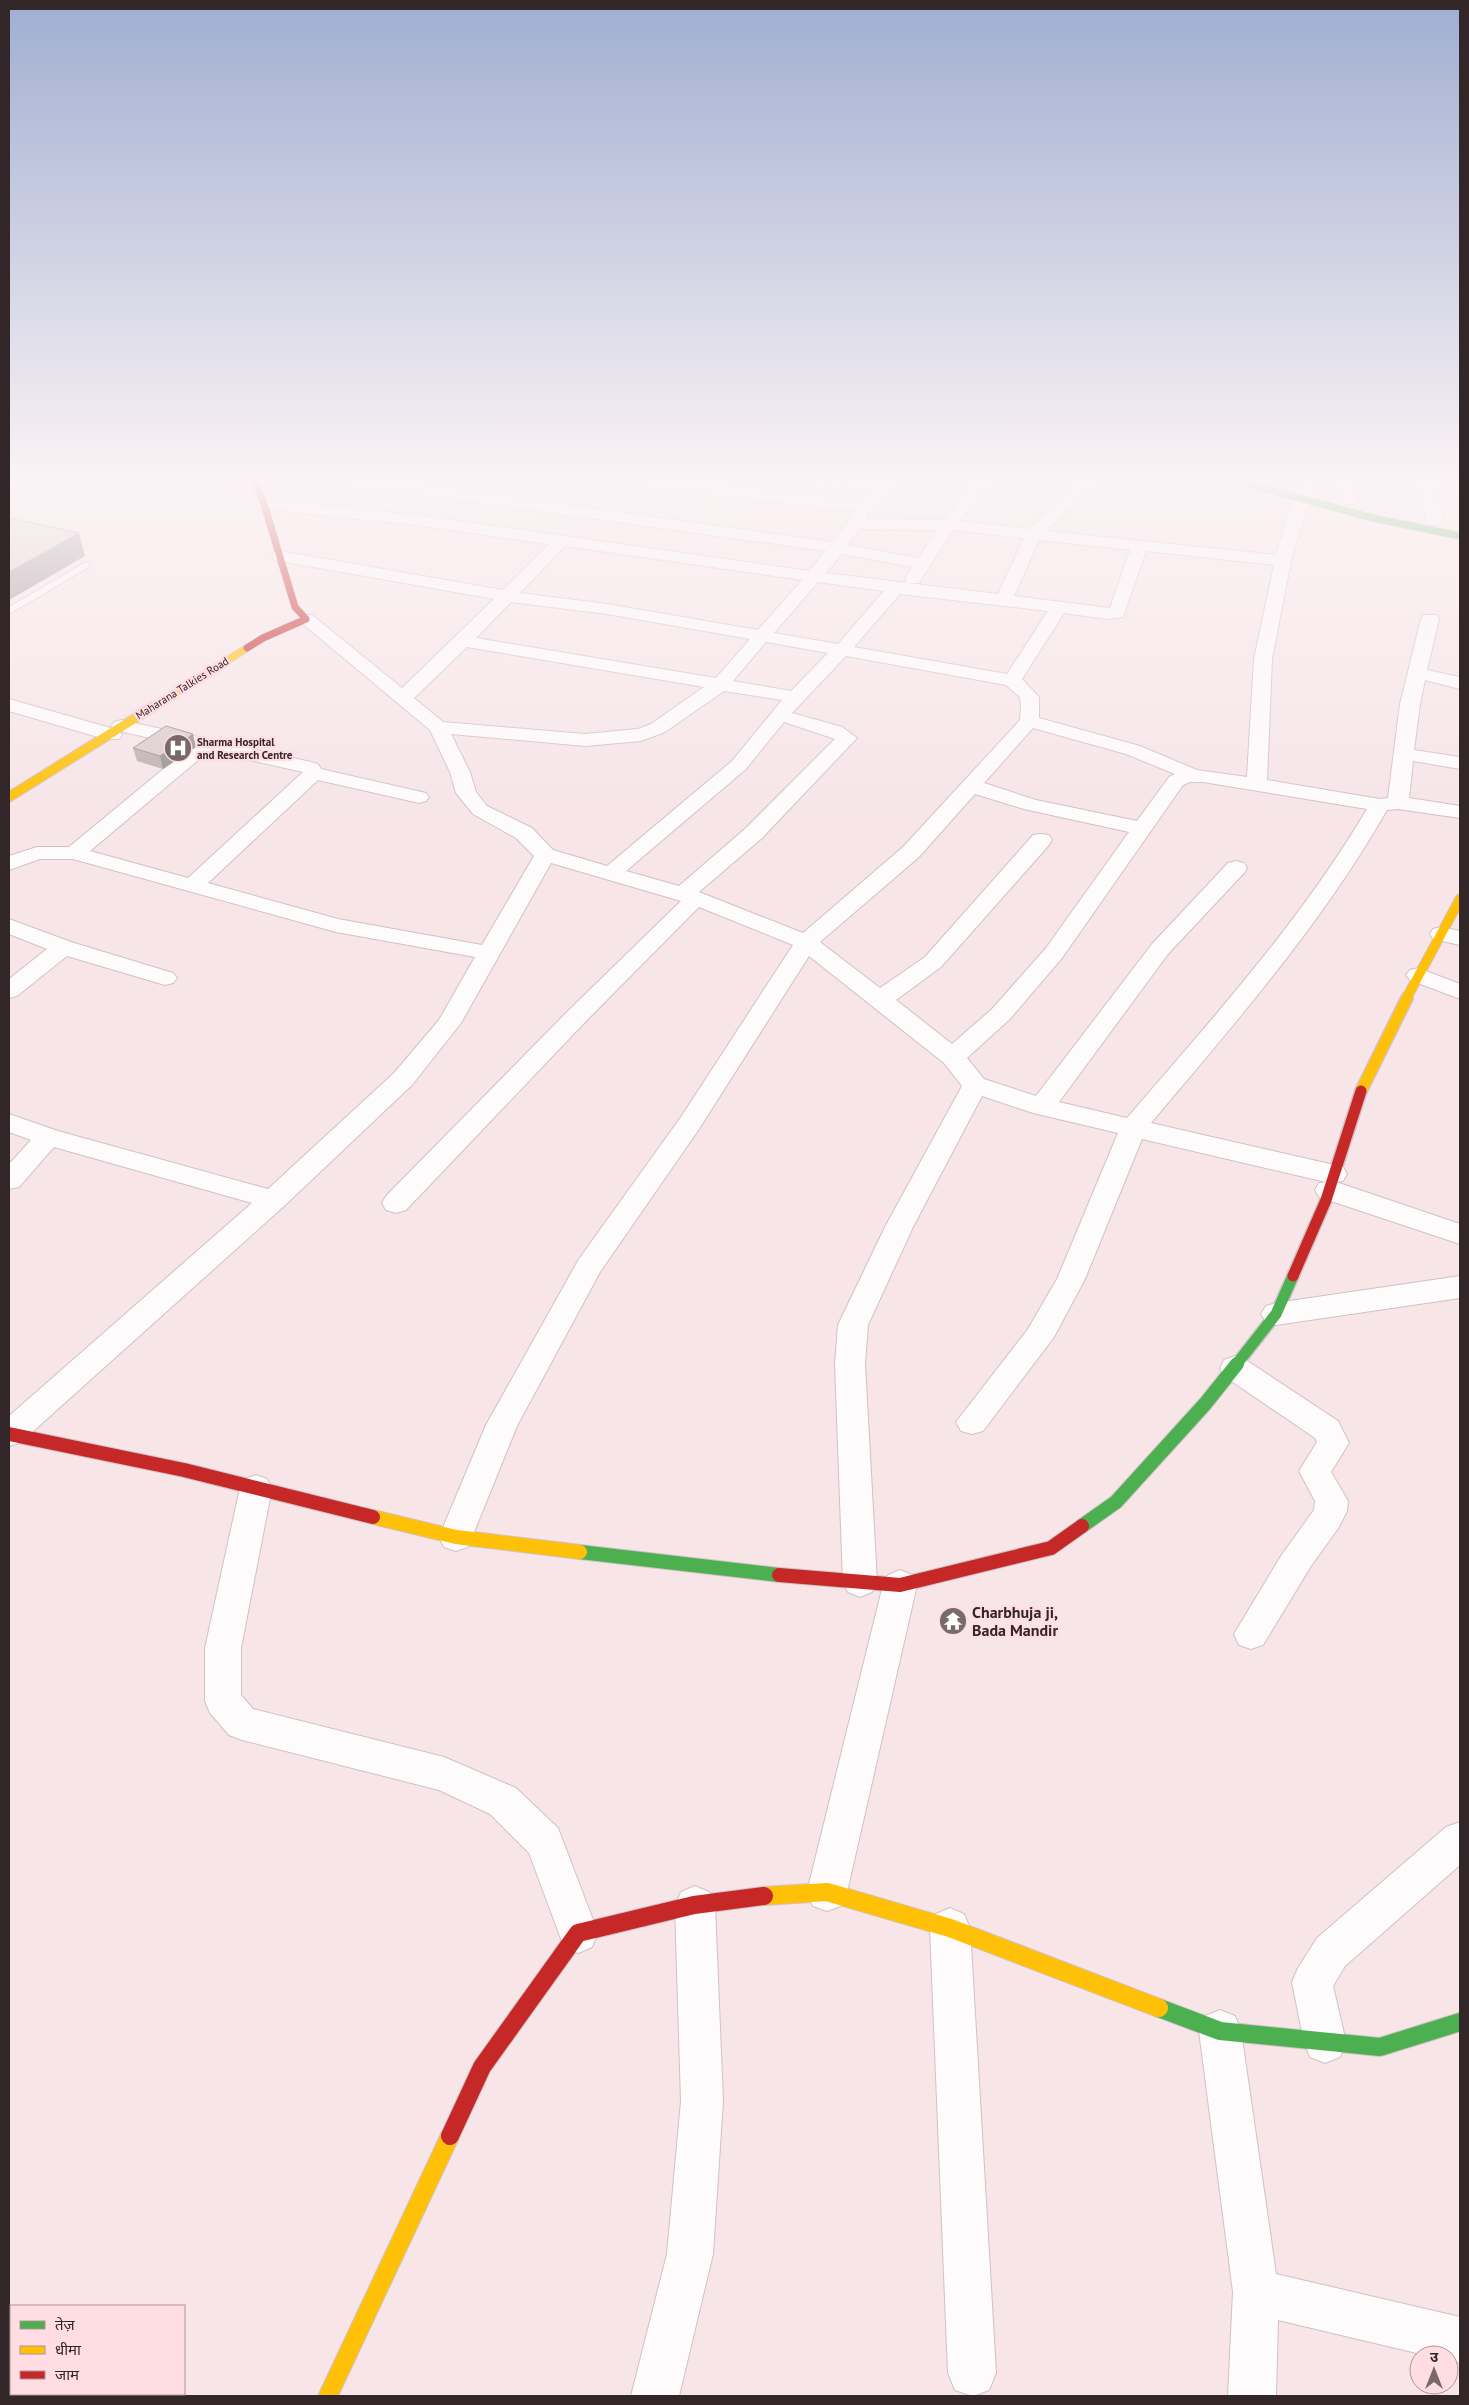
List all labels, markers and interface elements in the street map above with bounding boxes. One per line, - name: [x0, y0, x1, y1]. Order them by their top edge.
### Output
- street label: Maharana Talkies Road: [133, 654, 231, 722]
- hospital icon: Sharma Hospital and Research Centre: [163, 733, 193, 763]
- place label: Sharma Hospital and Research Centre: [197, 735, 293, 762]
- place label: Charbhuja ji, Bada Mandir: [972, 1602, 1058, 1640]
- temple icon: Charbhuja ji, Bada Mandir: [938, 1606, 968, 1636]
- legend: [10, 2305, 185, 2395]
- text: तेज़: [55, 2315, 76, 2334]
- text: धीमा: [55, 2340, 82, 2359]
- north arrow: [1409, 2345, 1459, 2395]
- text: उ: [1430, 2348, 1439, 2366]
- text: जाम: [55, 2365, 80, 2384]

